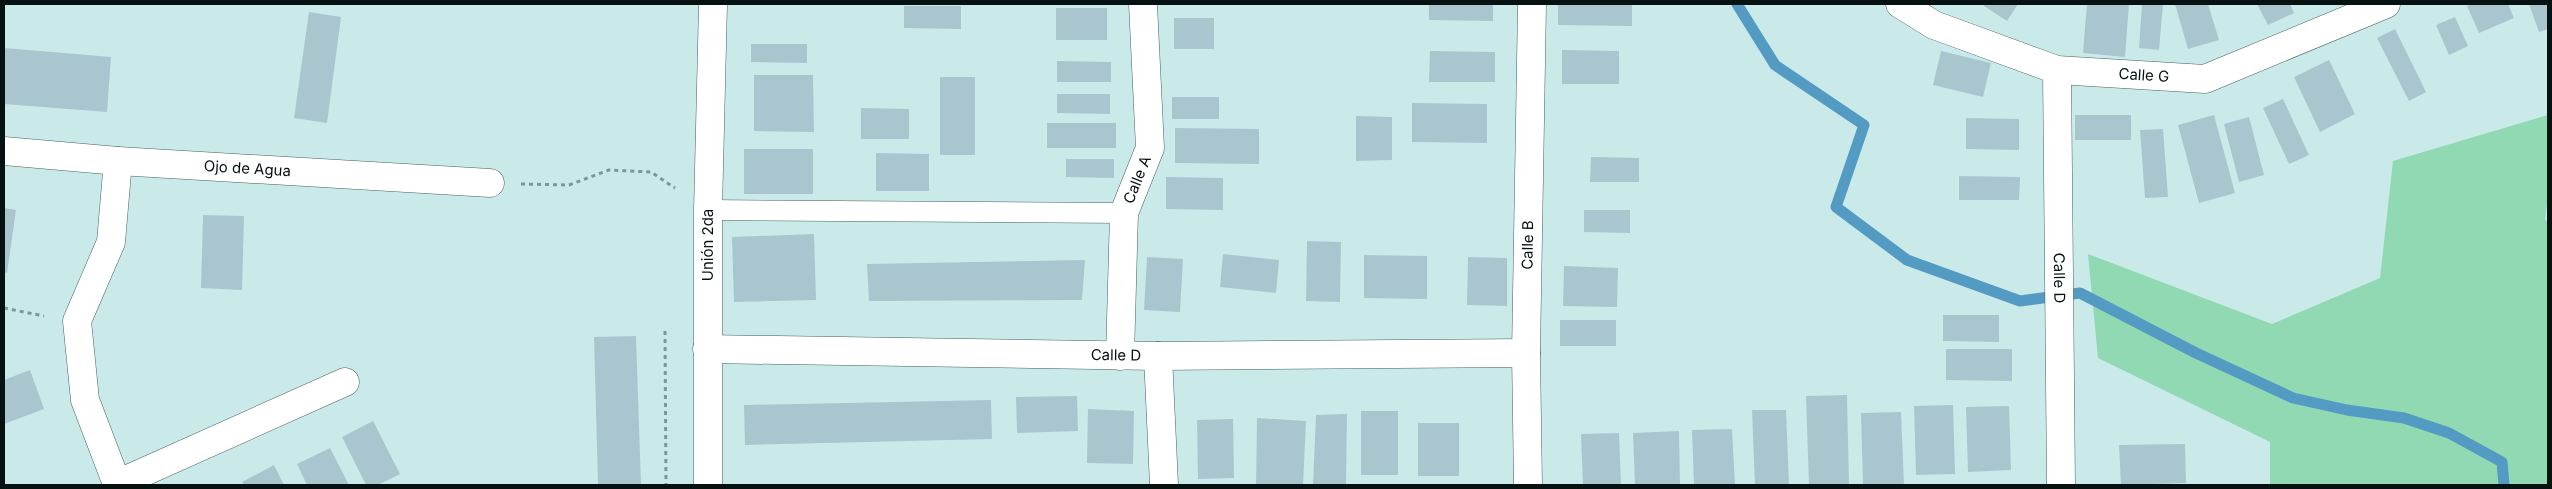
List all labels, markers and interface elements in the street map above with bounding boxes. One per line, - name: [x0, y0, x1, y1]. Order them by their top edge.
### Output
- street label: Calle G: [2118, 64, 2170, 86]
- street label: Calle A: [1119, 153, 1155, 206]
- street label: Ojo de Agua: [203, 156, 292, 180]
- street label: Unión 2da: [698, 209, 717, 281]
- street label: Calle B: [1517, 220, 1537, 270]
- street label: Calle D: [2050, 253, 2069, 303]
- street label: Calle D: [1091, 345, 1141, 365]

